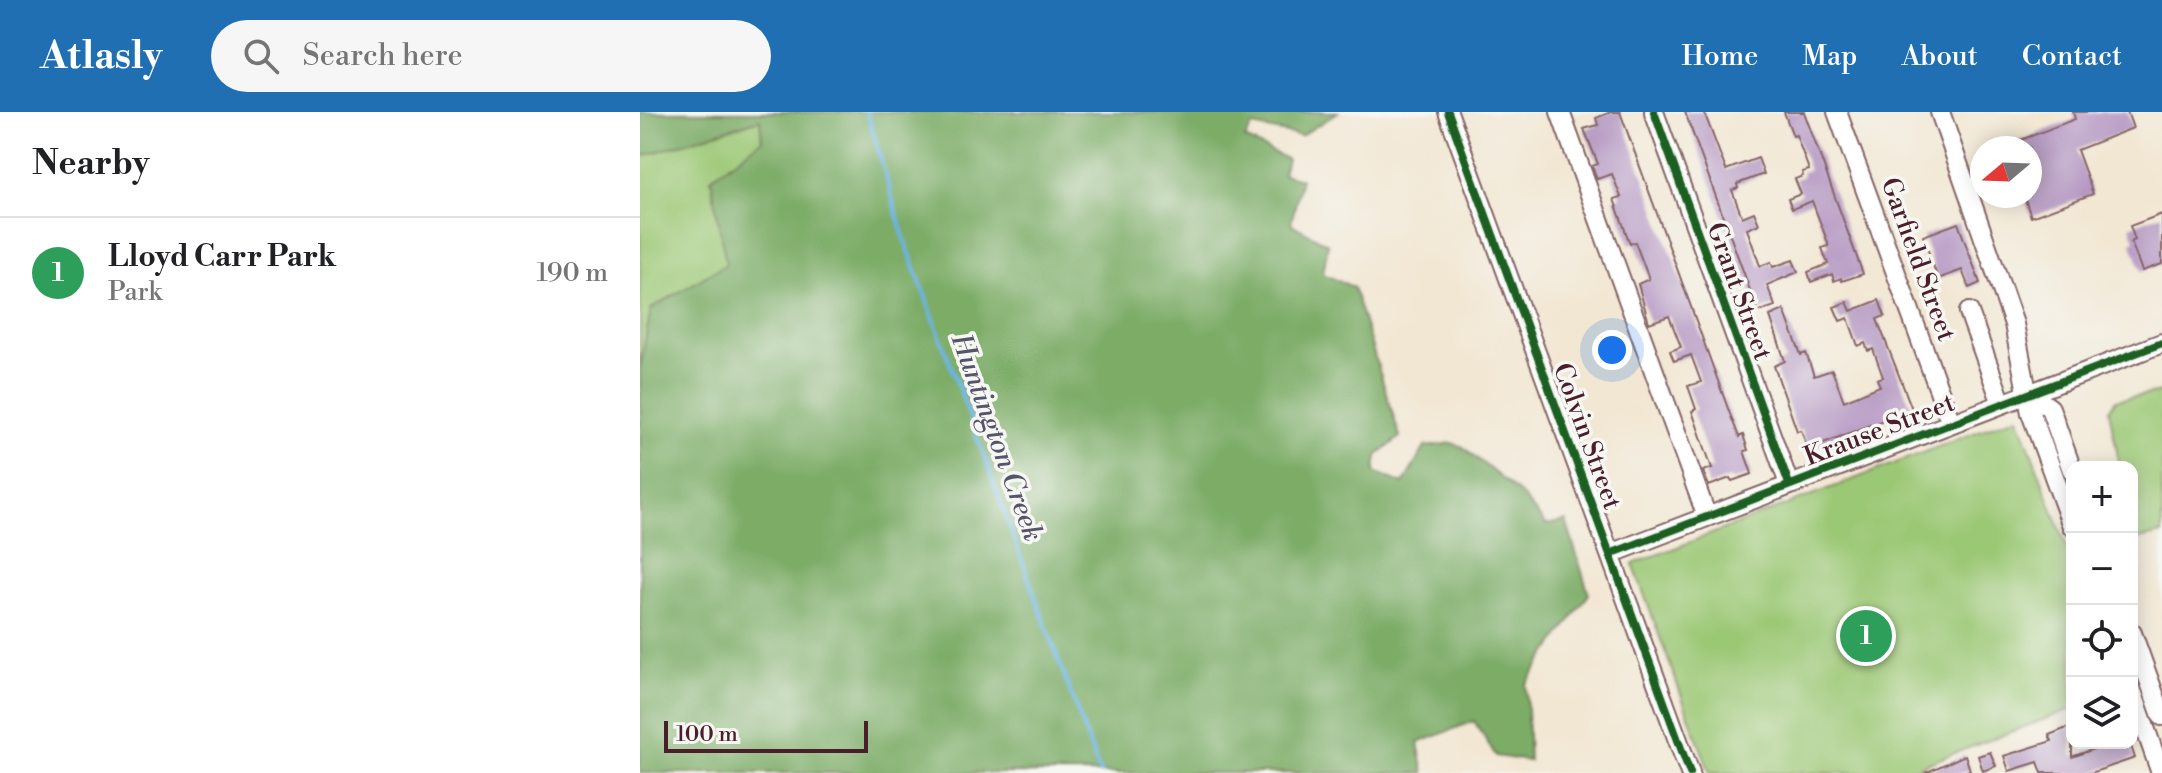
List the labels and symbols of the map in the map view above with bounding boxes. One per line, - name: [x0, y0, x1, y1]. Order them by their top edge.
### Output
- north arrow: [1970, 136, 2042, 208]
- street label: Garfield Street: [1874, 173, 1962, 345]
- street label: Grant Street: [1699, 218, 1779, 365]
- water label: Huntington Creek: [942, 328, 1050, 546]
- your location: [1592, 330, 1632, 370]
- street label: Colvin Street: [1546, 359, 1628, 514]
- street label: Krause Street: [1800, 387, 1959, 473]
- pin: 1: [1840, 606, 1892, 666]
- scale bar: [664, 717, 868, 753]

